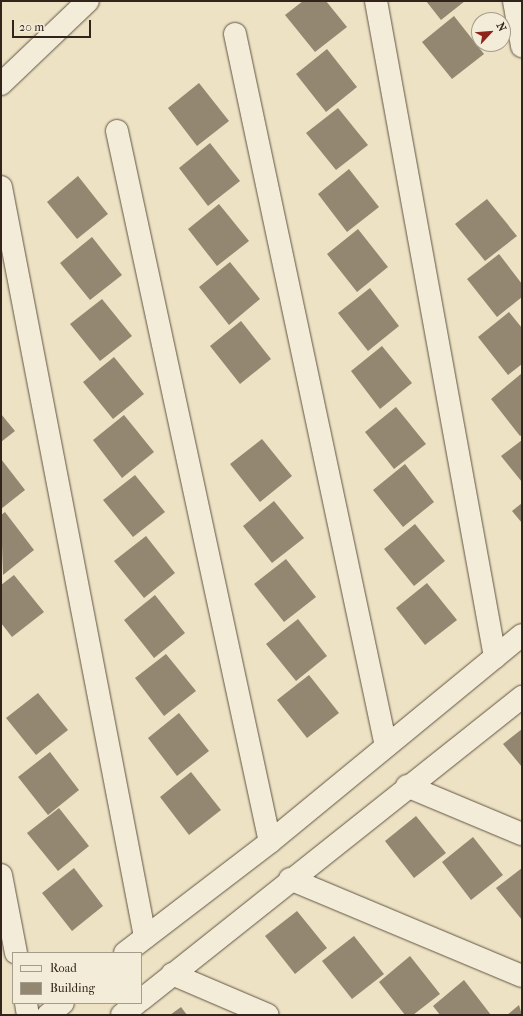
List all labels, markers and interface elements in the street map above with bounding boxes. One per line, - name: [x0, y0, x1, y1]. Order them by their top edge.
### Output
- scale bar: [14, 12, 93, 38]
- north arrow: [471, 12, 511, 52]
- text: 20 m: [19, 20, 44, 34]
- text: N: [494, 20, 509, 34]
- legend: [12, 952, 142, 1004]
- text: Road: [50, 961, 77, 975]
- text: Building: [50, 981, 95, 995]

